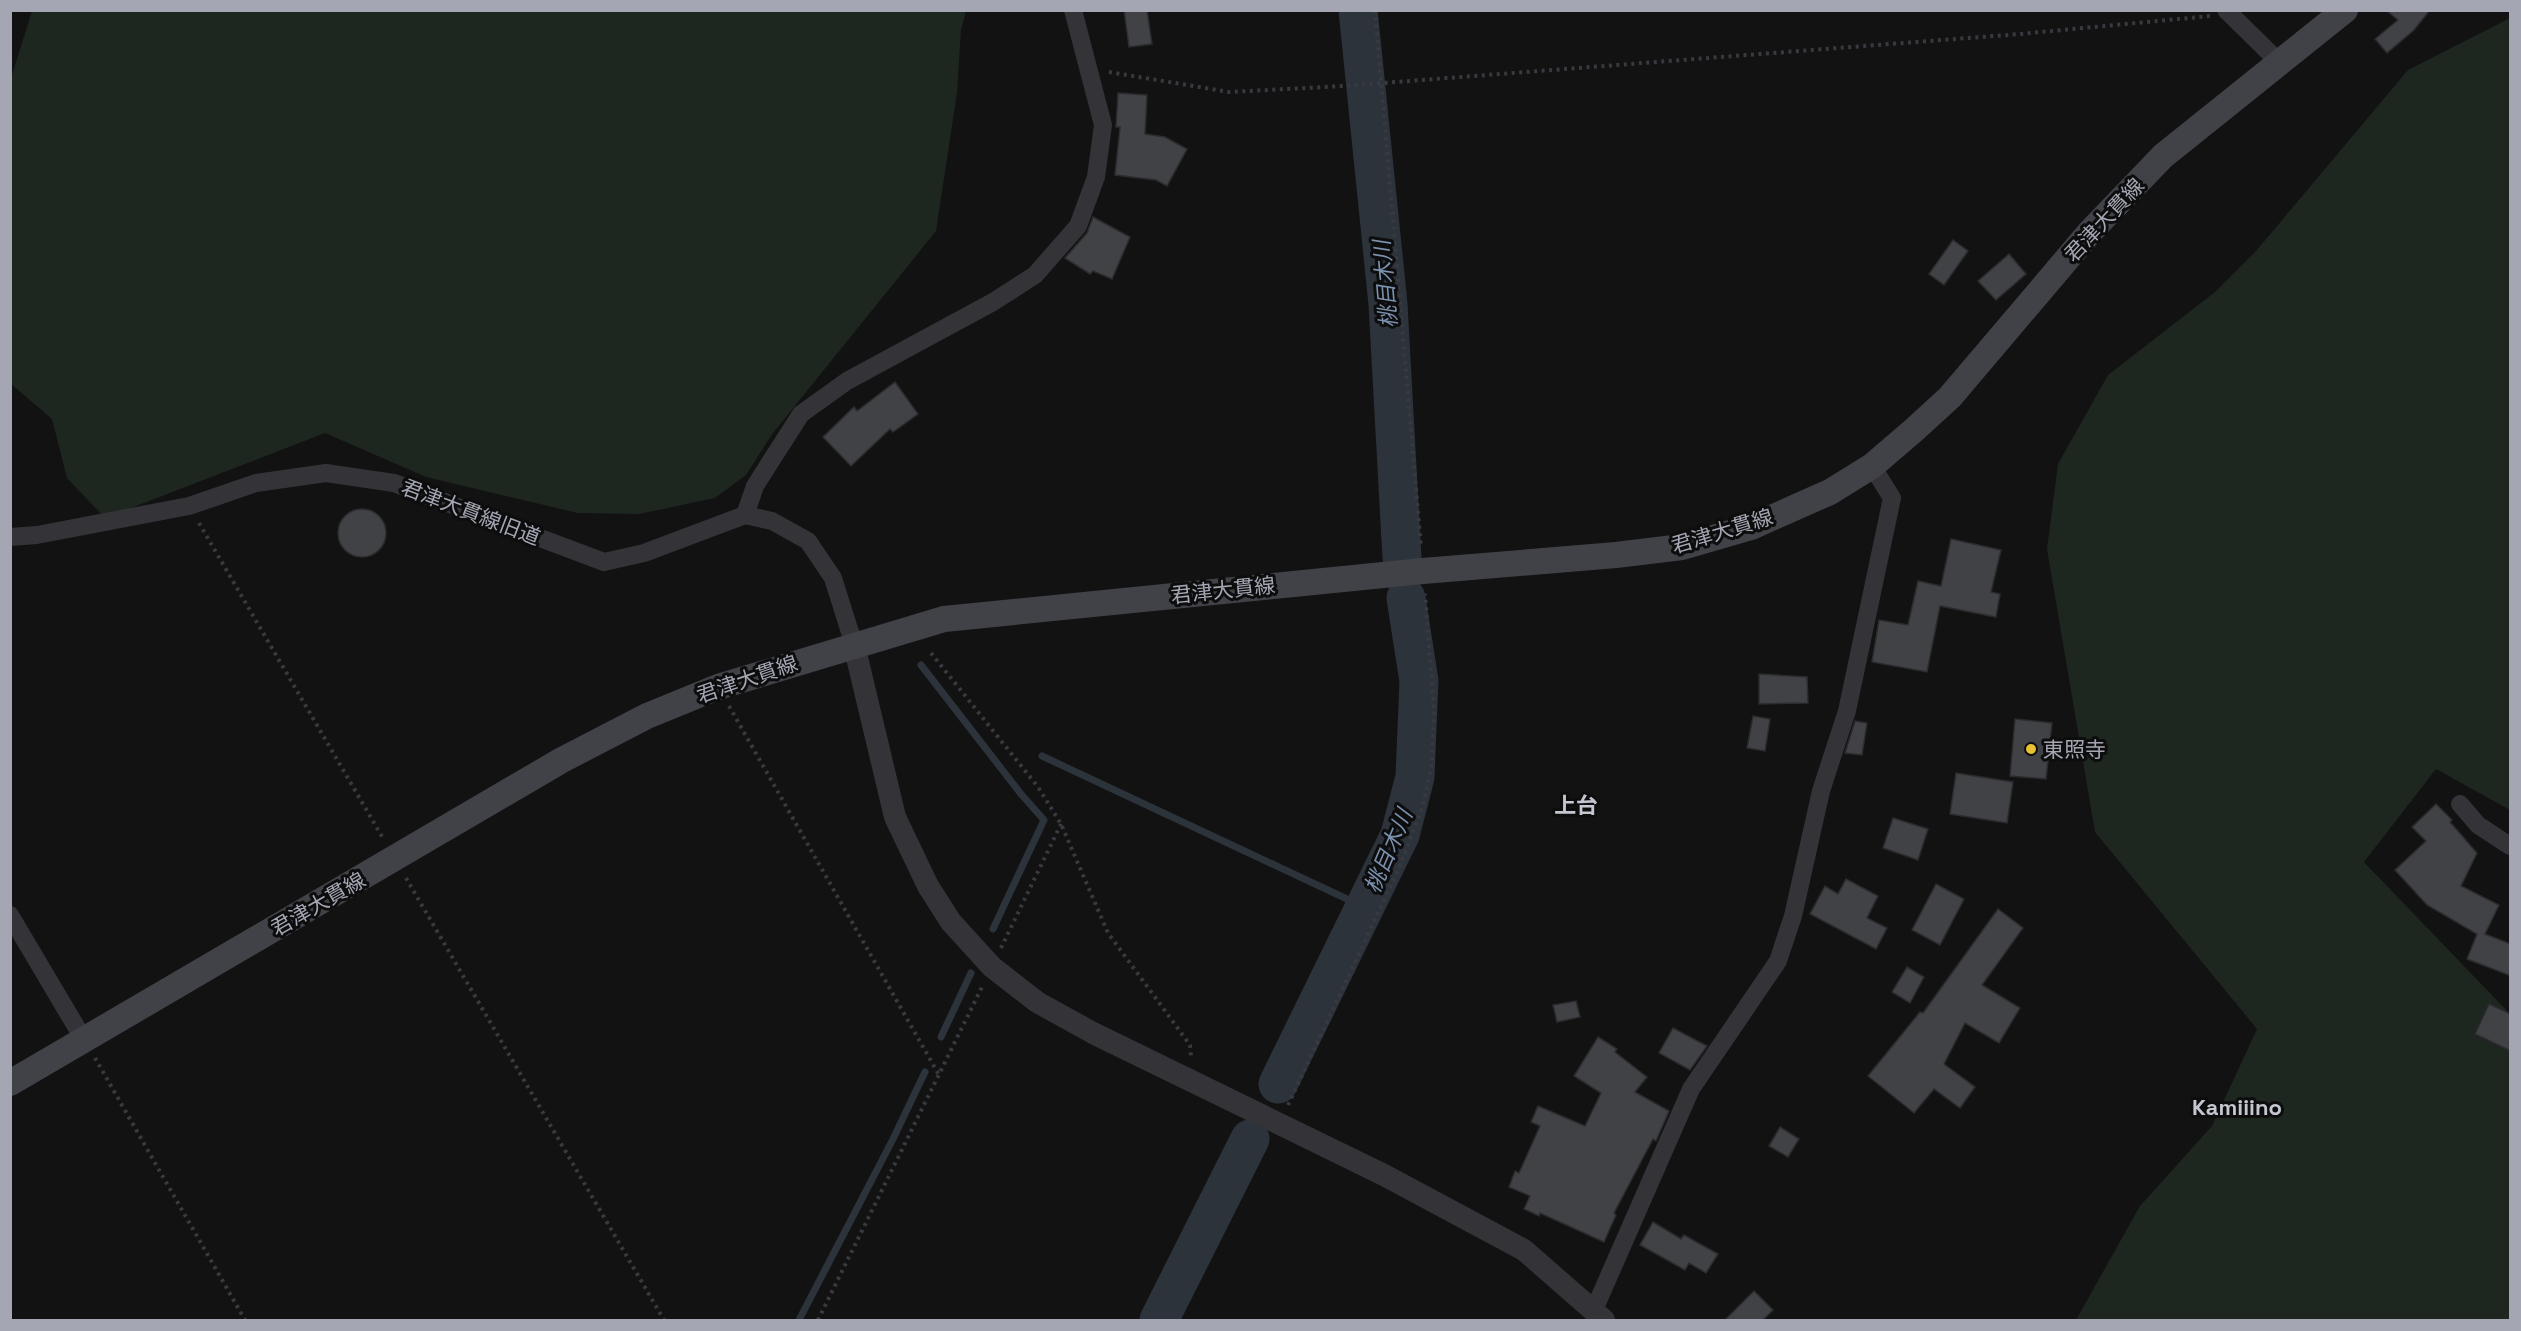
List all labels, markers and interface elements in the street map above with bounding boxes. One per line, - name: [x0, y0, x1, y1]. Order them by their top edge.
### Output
- street label: 君津大貫線: [2058, 172, 2150, 268]
- water label: 桃目木川: [1367, 237, 1403, 329]
- street label: 君津大貫線旧道: [398, 473, 544, 551]
- street label: 君津大貫線: [1668, 503, 1776, 559]
- street label: 君津大貫線: [1169, 571, 1277, 609]
- street label: 君津大貫線: [693, 649, 801, 709]
- place label: 東照寺: [2043, 736, 2106, 763]
- marker: 東照寺: [2024, 742, 2038, 756]
- district label: 上台: [1554, 791, 1598, 819]
- water label: 桃目木川: [1358, 803, 1419, 897]
- street label: 君津大貫線: [266, 866, 370, 942]
- district label: Kamiiino: [2192, 1093, 2282, 1121]

